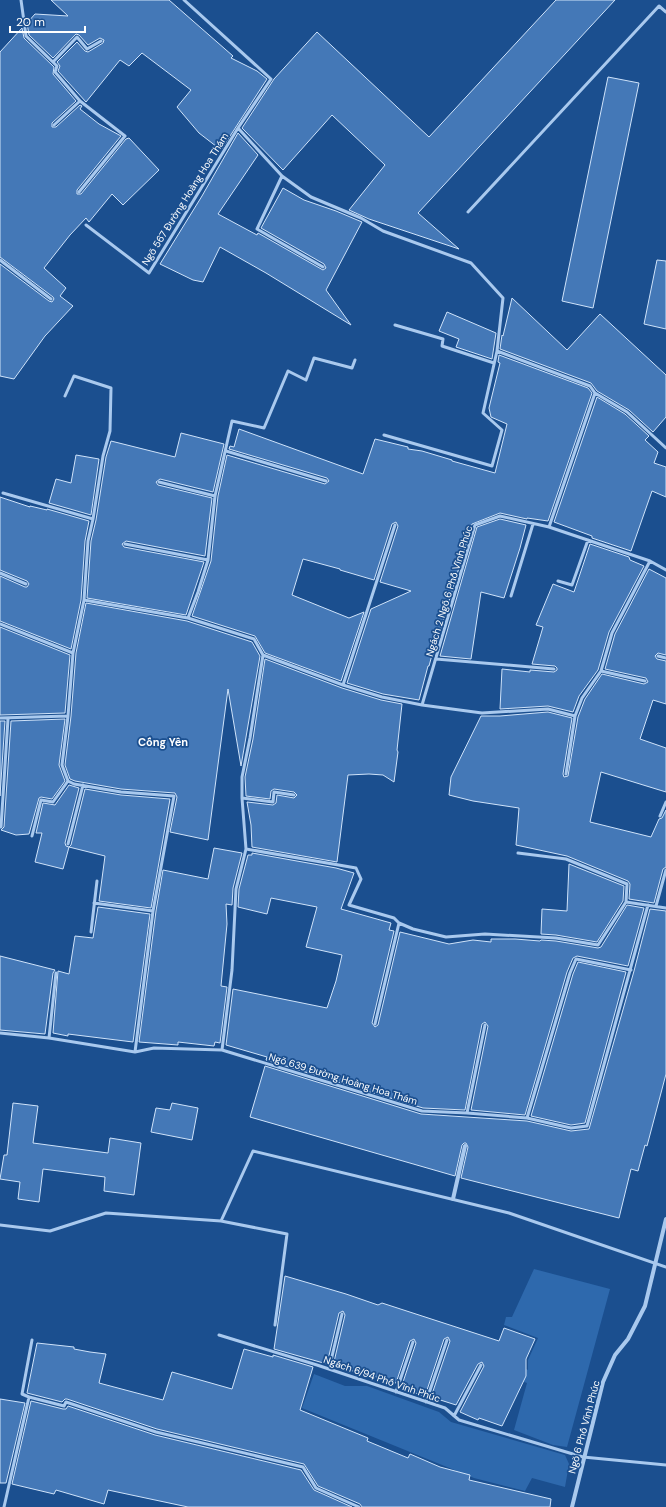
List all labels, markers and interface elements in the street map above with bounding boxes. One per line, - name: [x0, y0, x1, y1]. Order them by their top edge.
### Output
- scale bar: [10, 8, 85, 34]
- text: 20 m: [16, 14, 45, 30]
- street label: Ngõ 567 Đường Hoàng Hoa Thám: [139, 130, 231, 268]
- street label: Ngách 2 Ngõ 6 Phố Vĩnh Phúc: [423, 524, 475, 658]
- district label: Cống Yên: [138, 735, 188, 749]
- street label: Ngõ 639 Đường Hoàng Hoa Thám: [267, 1050, 419, 1108]
- street label: Ngách 6/94 Phố Vĩnh Phúc: [322, 1353, 442, 1405]
- street label: Ngõ 6 Phố Vĩnh Phúc: [565, 1379, 603, 1475]

